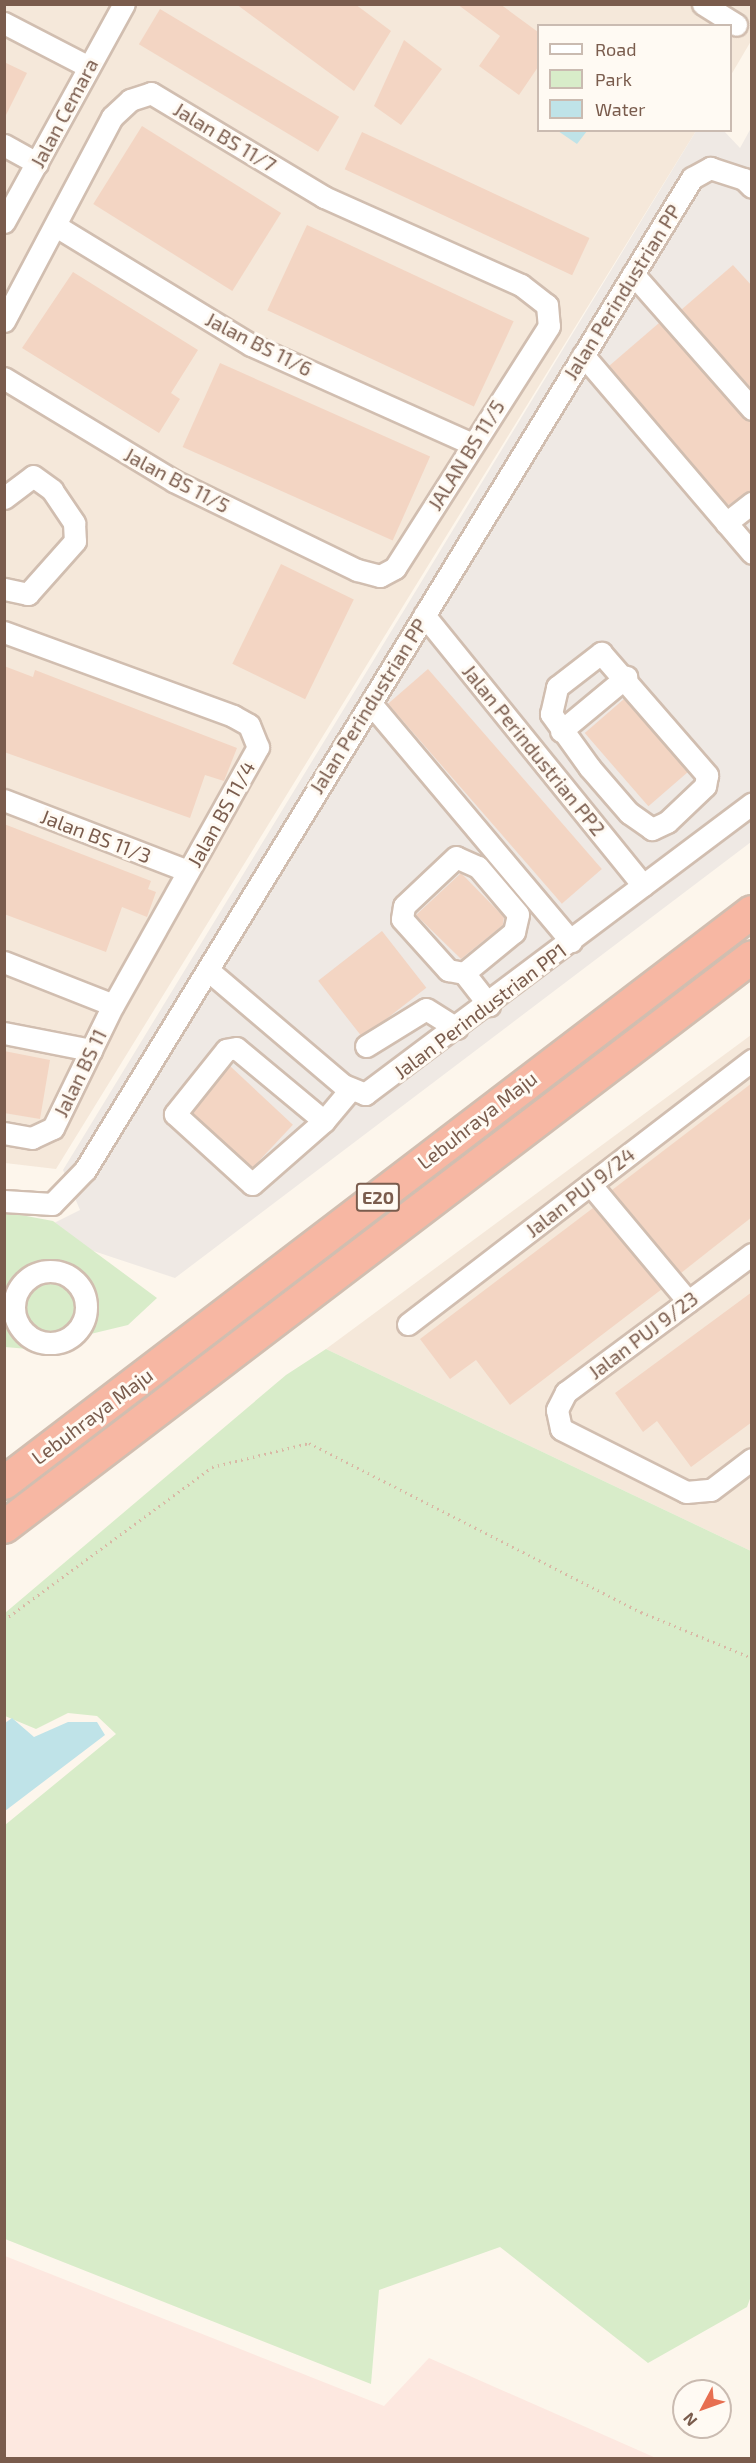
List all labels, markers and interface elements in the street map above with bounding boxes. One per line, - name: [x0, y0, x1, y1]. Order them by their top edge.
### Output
- legend: [537, 24, 732, 132]
- text: Road: [595, 38, 636, 60]
- street label: Jalan Cemara: [25, 54, 103, 172]
- text: Park: [595, 68, 632, 90]
- street label: Jalan BS 11/7: [169, 97, 281, 177]
- text: Water: [595, 98, 645, 120]
- street label: Jalan Perindustrian PP: [558, 200, 686, 384]
- street label: Jalan BS 11/6: [202, 307, 316, 381]
- street label: JALAN BS 11/5: [423, 395, 509, 515]
- street label: Jalan BS 11/5: [120, 442, 234, 518]
- street label: Jalan Perindustrian PP: [304, 614, 432, 798]
- street label: Jalan Perindustrian PP2: [458, 660, 610, 840]
- street label: Jalan BS 11/4: [182, 757, 260, 871]
- street label: Jalan BS 11/3: [37, 804, 155, 868]
- street label: Jalan Perindustrian PP1: [389, 938, 571, 1084]
- street label: Jalan BS 11: [48, 1025, 112, 1121]
- street label: Lebuhraya Maju: [412, 1066, 542, 1174]
- street label: Jalan PUJ 9/24: [521, 1142, 639, 1242]
- road number: E20: [356, 1182, 400, 1212]
- street label: Jalan PUJ 9/23: [583, 1286, 703, 1384]
- street label: Lebuhraya Maju: [27, 1363, 157, 1469]
- north arrow: [672, 2379, 732, 2439]
- text: N: [679, 2409, 701, 2430]

